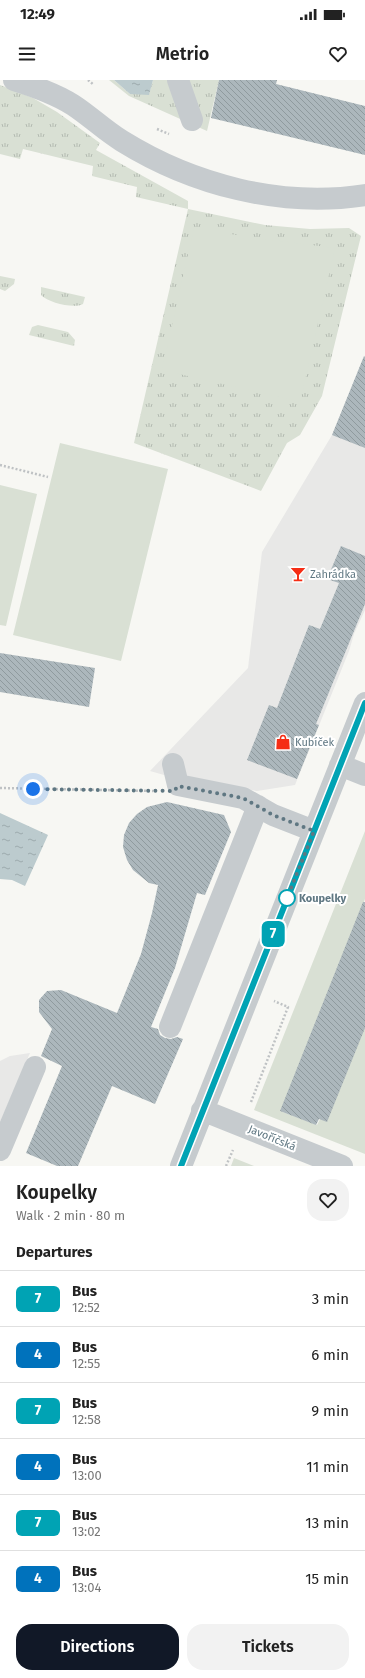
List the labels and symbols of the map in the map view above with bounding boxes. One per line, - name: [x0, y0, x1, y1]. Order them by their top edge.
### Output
- bar icon: Zahrádka: [289, 565, 307, 583]
- place label: Zahrádka: [310, 568, 356, 581]
- shop icon: Kubíček: [274, 733, 292, 751]
- place label: Kubíček: [295, 736, 334, 749]
- your location: [23, 779, 43, 799]
- marker: Koupelky: [278, 889, 296, 907]
- place label: Koupelky: [299, 892, 346, 905]
- line badge: 7: [260, 921, 286, 947]
- street label: Javoříčská: [246, 1123, 298, 1153]

